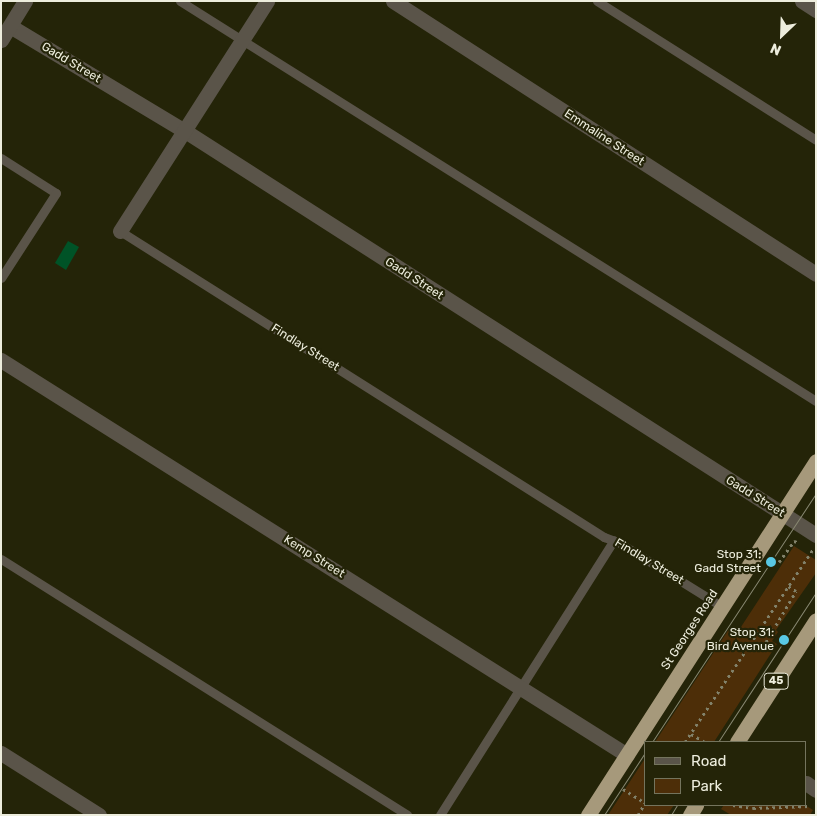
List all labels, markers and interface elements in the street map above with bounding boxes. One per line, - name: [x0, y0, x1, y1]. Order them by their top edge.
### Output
- north arrow: [757, 10, 807, 60]
- text: N: [768, 39, 784, 59]
- street label: Gadd Street: [39, 40, 103, 86]
- street label: Emmaline Street: [561, 107, 647, 169]
- street label: Gadd Street: [382, 255, 446, 303]
- street label: Findlay Street: [268, 321, 342, 375]
- street label: Gadd Street: [723, 473, 787, 521]
- street label: Kemp Street: [281, 533, 347, 581]
- street label: Findlay Street: [612, 536, 686, 588]
- place label: Stop 31: Gadd Street: [694, 548, 761, 576]
- marker: Stop 31: Gadd Street: [765, 556, 777, 568]
- street label: St Georges Road: [659, 587, 721, 673]
- place label: Stop 31: Bird Avenue: [707, 626, 774, 654]
- marker: Stop 31: Bird Avenue: [778, 634, 790, 646]
- road number: 45: [764, 672, 788, 689]
- legend: [644, 741, 807, 806]
- text: Road: [691, 752, 727, 770]
- text: Park: [691, 777, 722, 795]

